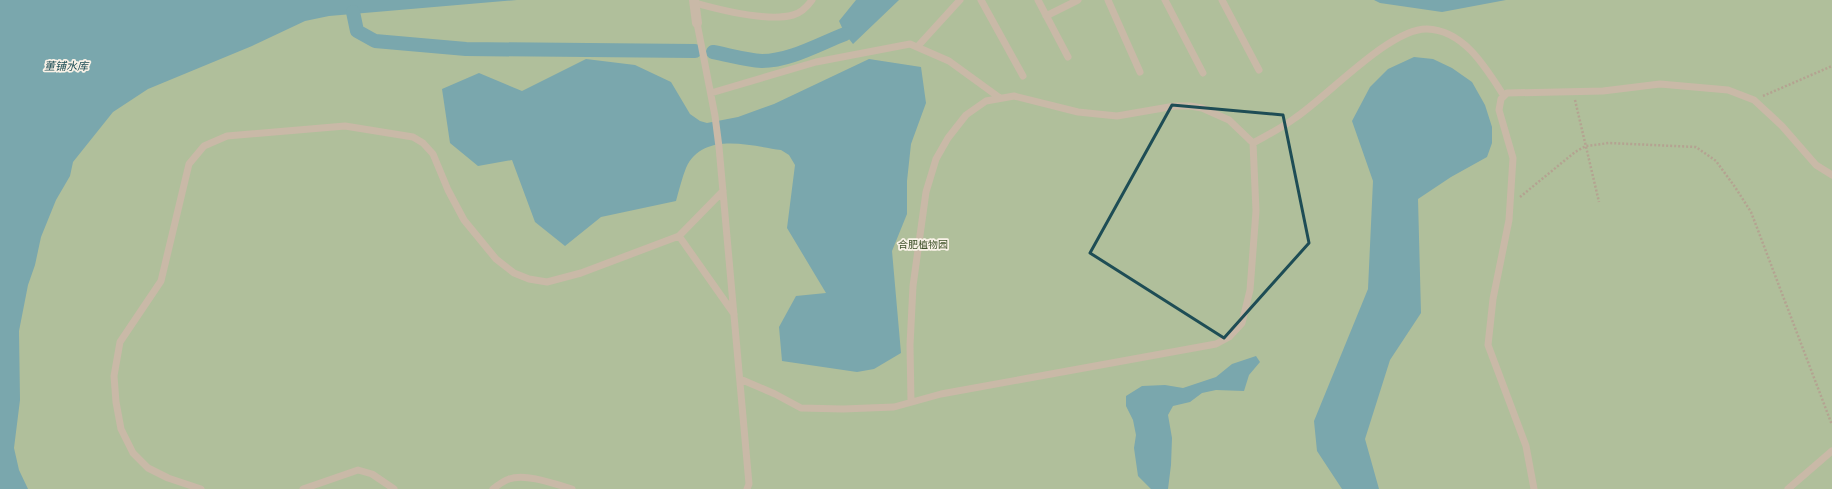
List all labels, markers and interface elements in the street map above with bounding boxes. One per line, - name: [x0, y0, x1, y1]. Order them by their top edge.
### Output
- water label: 董铺水库: [44, 60, 90, 74]
- park label: 合肥植物园: [898, 239, 948, 252]

